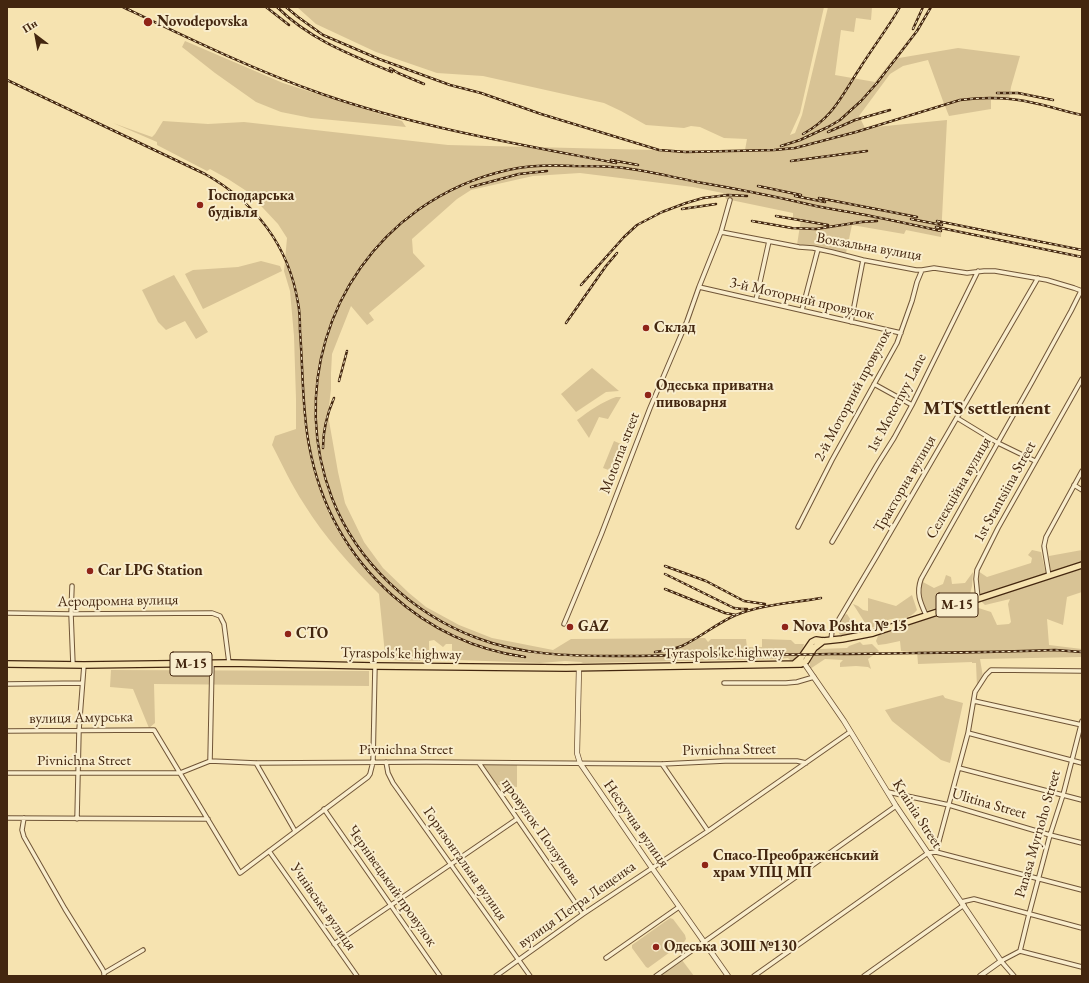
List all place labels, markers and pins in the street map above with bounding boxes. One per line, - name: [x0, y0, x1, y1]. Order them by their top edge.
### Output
- place label: Novodepovska: [157, 13, 248, 31]
- marker: Novodepovska: [142, 16, 154, 28]
- place label: Господарська будівля: [208, 187, 294, 222]
- marker: Господарська будівля: [195, 200, 205, 210]
- place label: Склад: [654, 319, 696, 337]
- marker: Склад: [641, 323, 651, 333]
- place label: Одеська приватна пивоварня: [656, 377, 774, 412]
- marker: Одеська приватна пивоварня: [643, 390, 653, 400]
- place label: Car LPG Station: [98, 562, 203, 580]
- marker: Car LPG Station: [85, 566, 95, 576]
- place label: GAZ: [578, 618, 609, 636]
- place label: Nova Poshta № 15: [793, 618, 908, 636]
- marker: GAZ: [565, 622, 575, 632]
- marker: Nova Poshta № 15: [780, 622, 790, 632]
- place label: СТО: [296, 625, 328, 643]
- marker: СТО: [283, 629, 293, 639]
- place label: Спасо-Преображенський храм УПЦ МП: [713, 847, 879, 882]
- marker: Спасо-Преображенський храм УПЦ МП: [700, 860, 710, 870]
- place label: Одеська ЗОШ №130: [664, 938, 797, 956]
- marker: Одеська ЗОШ №130: [651, 942, 661, 952]

